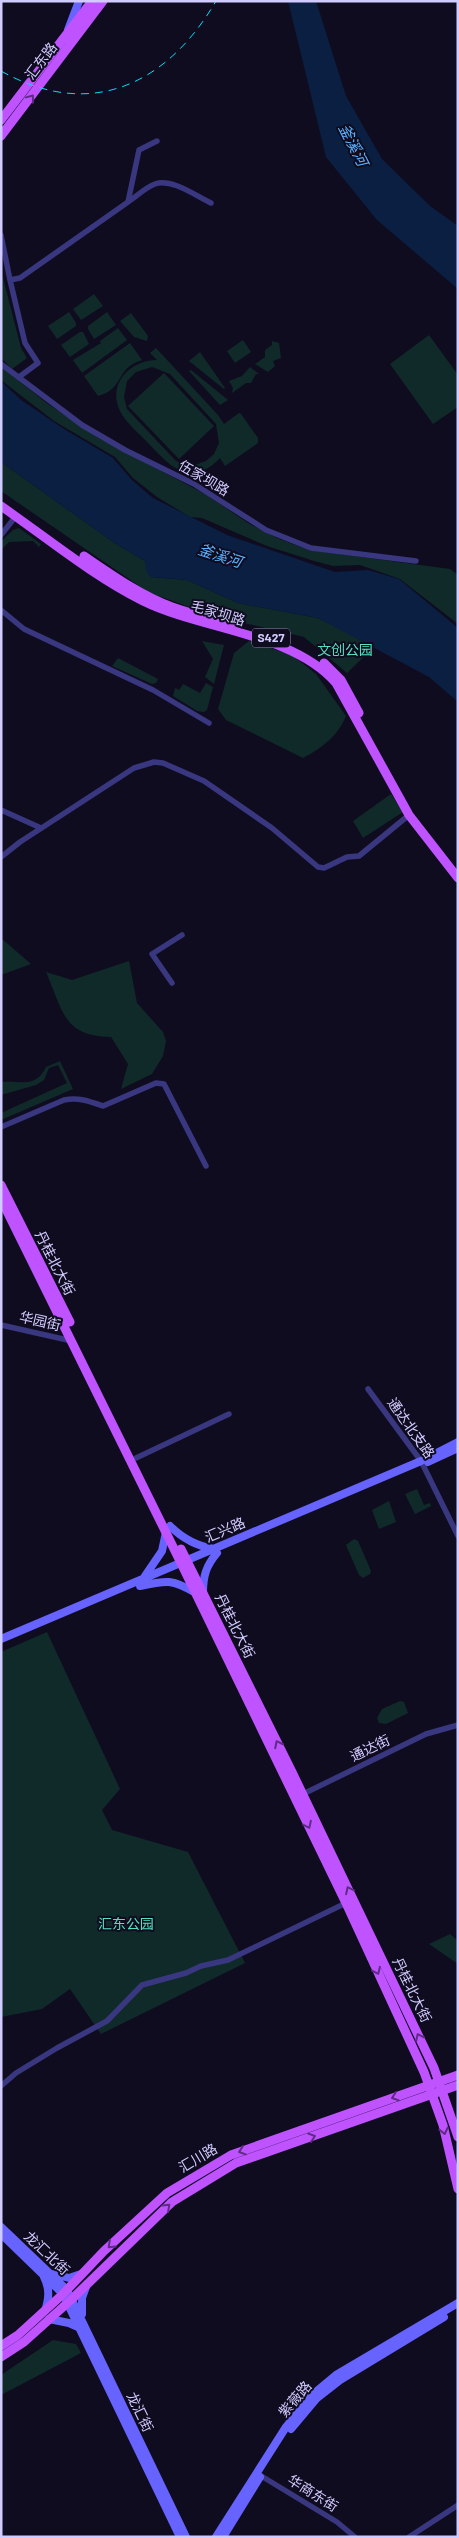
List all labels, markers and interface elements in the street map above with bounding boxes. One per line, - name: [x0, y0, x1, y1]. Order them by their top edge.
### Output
- street label: 汇东路: [21, 39, 60, 83]
- one-way arrow: [25, 94, 34, 104]
- water label: 釜溪河: [336, 120, 373, 171]
- street label: 伍家坝路: [176, 456, 233, 499]
- water label: 釜溪河: [196, 540, 247, 571]
- street label: 毛家坝路: [189, 596, 247, 629]
- road number: S427: [252, 628, 290, 648]
- park label: 文创公园: [317, 641, 373, 658]
- street label: 丹桂北大街: [32, 1228, 79, 1298]
- street label: 华园街: [18, 1308, 62, 1334]
- street label: 通达北支路: [384, 1394, 438, 1461]
- street label: 汇兴路: [202, 1514, 247, 1546]
- street label: 丹桂北大街: [212, 1591, 259, 1661]
- street label: 通达街: [347, 1731, 392, 1764]
- one-way arrow: [274, 1740, 284, 1749]
- one-way arrow: [302, 1819, 312, 1828]
- one-way arrow: [345, 1886, 355, 1895]
- park label: 汇东公园: [98, 1915, 154, 1932]
- street label: 丹桂北大街: [389, 1955, 435, 2025]
- one-way arrow: [371, 1966, 382, 1975]
- one-way arrow: [415, 2033, 426, 2042]
- one-way arrow: [392, 2091, 400, 2101]
- one-way arrow: [438, 2127, 449, 2136]
- one-way arrow: [307, 2133, 316, 2143]
- street label: 汇川路: [175, 2139, 220, 2176]
- one-way arrow: [238, 2145, 247, 2155]
- one-way arrow: [161, 2204, 170, 2213]
- street label: 龙汇北街: [21, 2227, 74, 2278]
- one-way arrow: [108, 2239, 117, 2248]
- street label: 紫薇路: [274, 2377, 315, 2420]
- street label: 龙汇街: [124, 2389, 157, 2434]
- street label: 华商东街: [285, 2471, 342, 2515]

